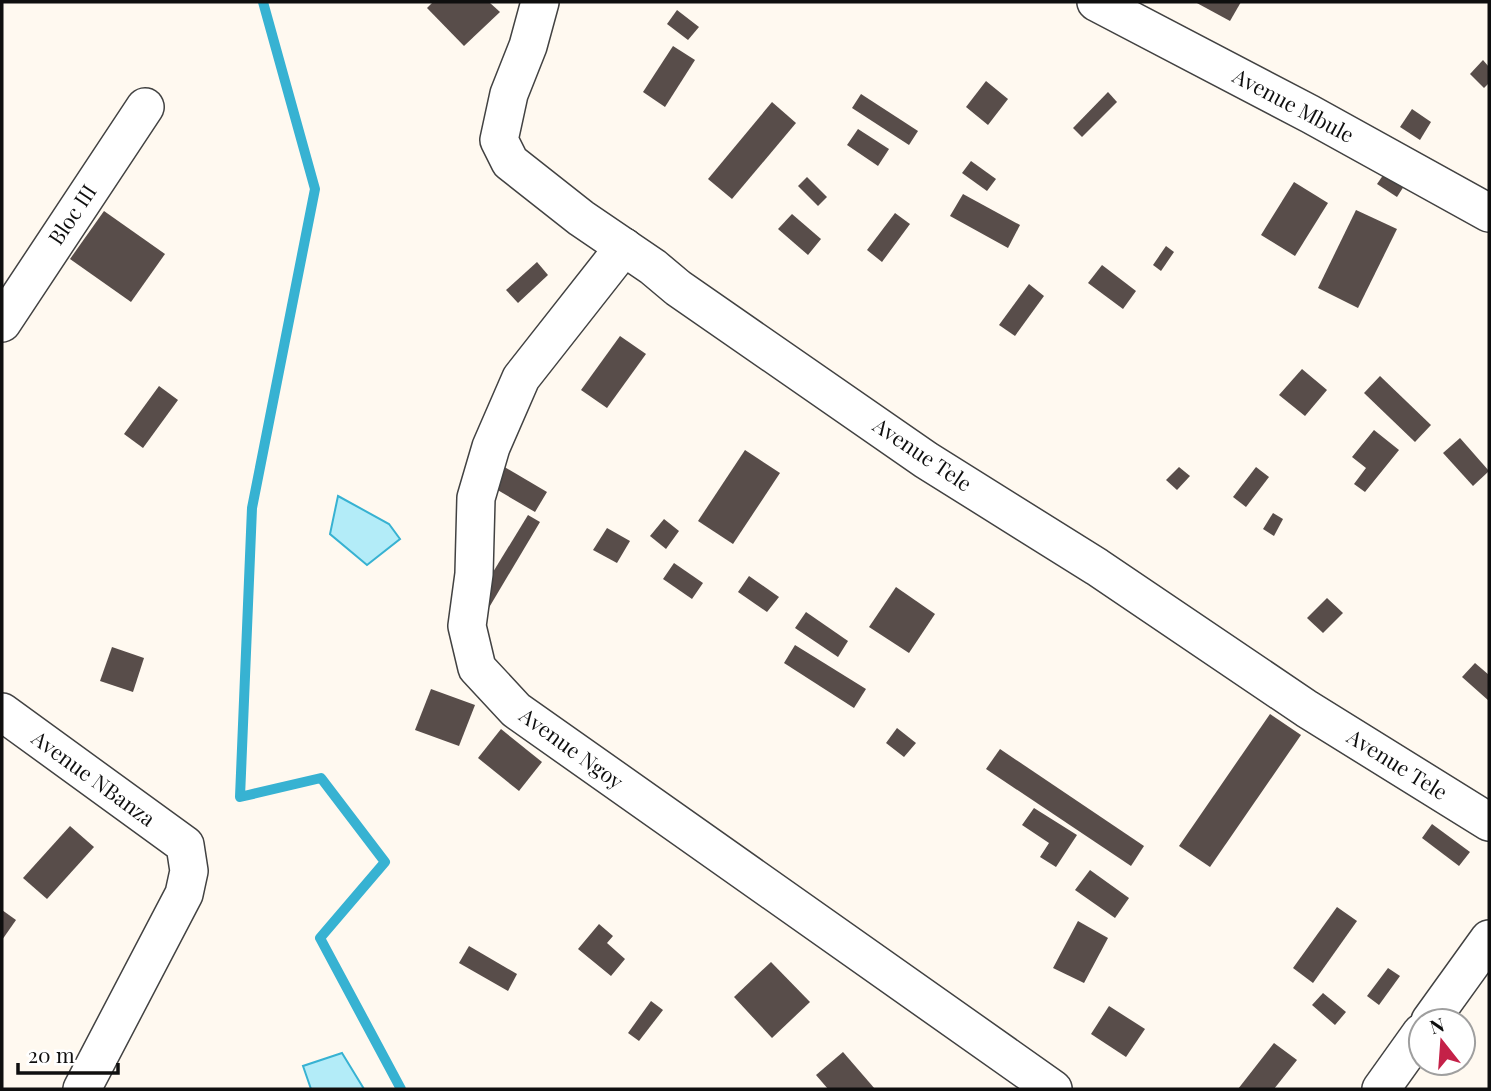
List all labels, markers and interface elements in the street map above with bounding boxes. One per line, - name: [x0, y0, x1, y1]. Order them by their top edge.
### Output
- street label: Avenue Mbule: [1228, 60, 1359, 148]
- street label: Bloc III: [41, 178, 102, 249]
- street label: Avenue Tele: [868, 410, 978, 497]
- street label: Avenue Ngoy: [514, 700, 630, 795]
- street label: Avenue Tele: [1342, 721, 1453, 805]
- street label: Avenue NBanza: [26, 723, 162, 832]
- north arrow: [1407, 1007, 1477, 1077]
- text: N: [1426, 1010, 1447, 1039]
- scale bar: [18, 1032, 117, 1076]
- text: 20 m: [28, 1040, 75, 1068]

